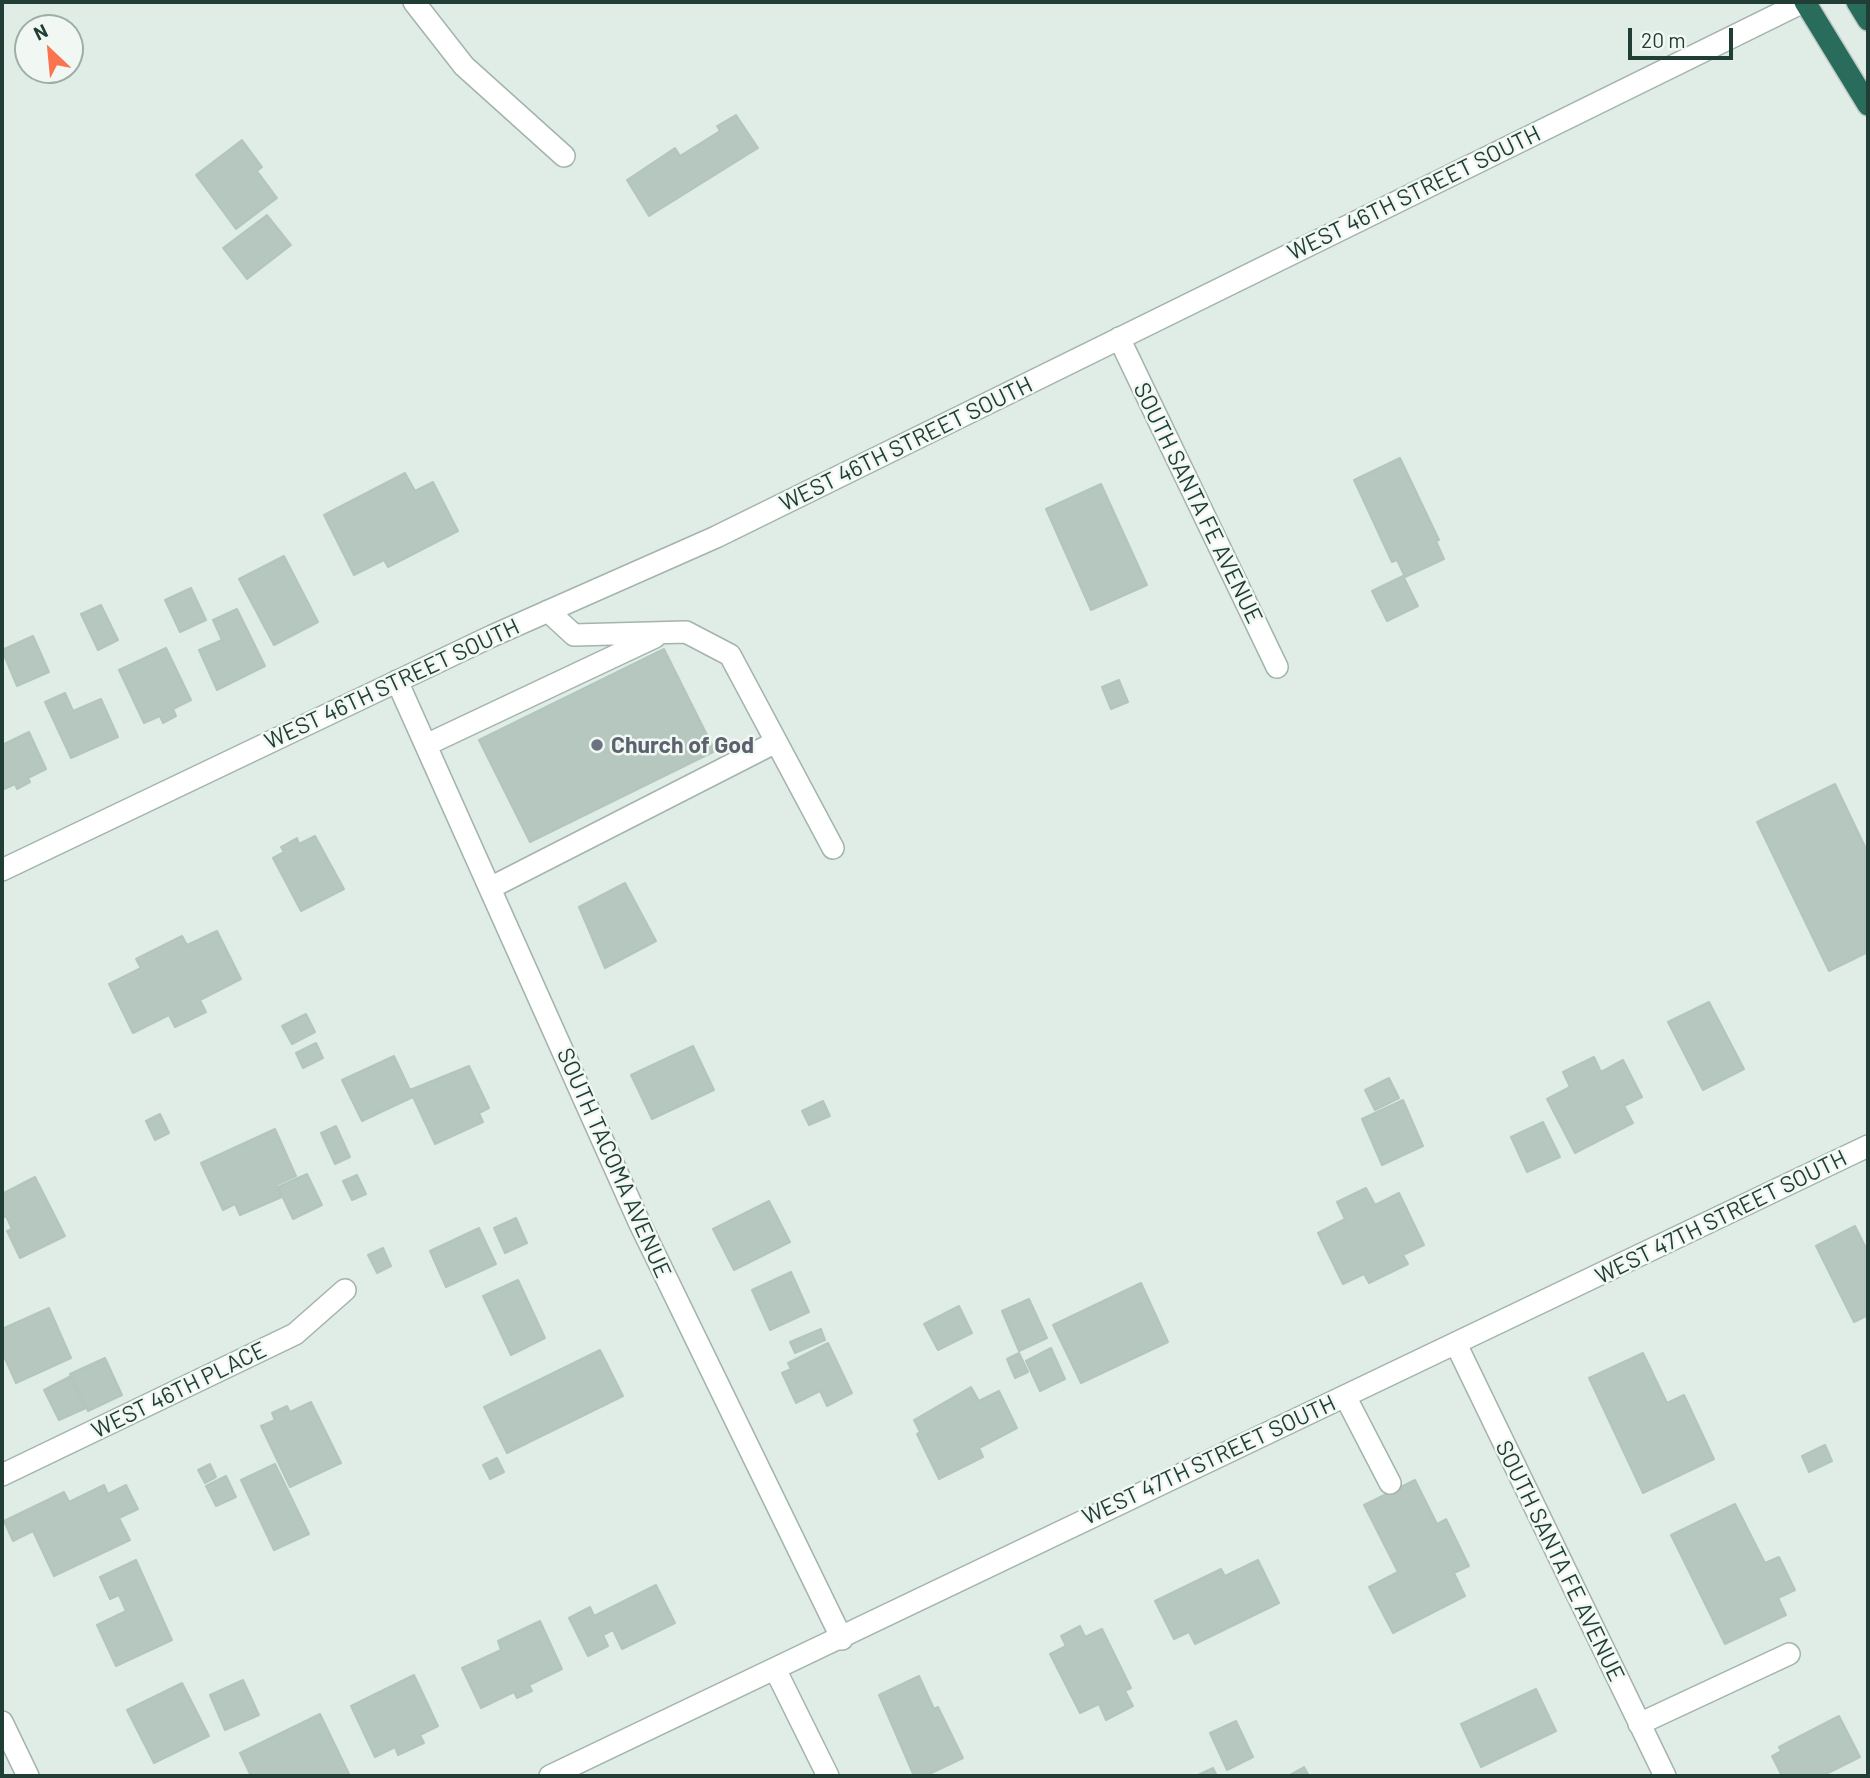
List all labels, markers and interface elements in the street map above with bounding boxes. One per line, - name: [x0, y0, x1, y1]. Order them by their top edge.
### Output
- north arrow: [14, 14, 84, 84]
- scale bar: [1632, 14, 1737, 58]
- text: N: [30, 18, 51, 45]
- text: 20 m: [1641, 27, 1686, 52]
- street label: WEST 46TH STREET SOUTH: [1283, 120, 1545, 266]
- street label: WEST 46TH STREET SOUTH: [775, 371, 1037, 517]
- street label: SOUTH SANTA FE AVENUE: [1128, 378, 1268, 628]
- street label: WEST 46TH STREET SOUTH: [260, 613, 524, 755]
- place label: Church of God: [611, 731, 754, 759]
- marker: Church of God: [589, 737, 605, 753]
- street label: SOUTH TACOMA AVENUE: [551, 1044, 677, 1282]
- street label: WEST 47TH STREET SOUTH: [1591, 1144, 1851, 1290]
- street label: WEST 46TH PLACE: [87, 1336, 271, 1444]
- street label: WEST 47TH STREET SOUTH: [1078, 1389, 1340, 1531]
- street label: SOUTH SANTA FE AVENUE: [1490, 1436, 1630, 1686]

